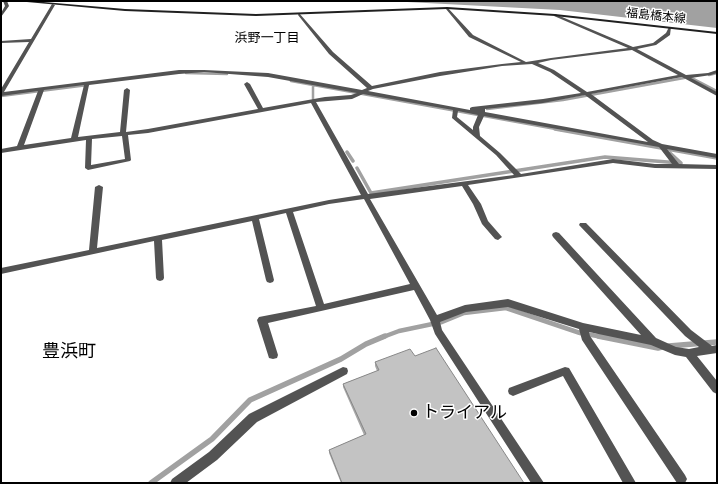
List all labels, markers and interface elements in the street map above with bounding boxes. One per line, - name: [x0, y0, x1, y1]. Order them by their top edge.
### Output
- street label: 福島橋本線: [625, 6, 687, 26]
- district label: 浜野一丁目: [235, 30, 299, 46]
- district label: 豊浜町: [42, 341, 96, 363]
- place label: トライアル: [422, 403, 507, 423]
- marker: トライアル: [409, 408, 419, 418]

